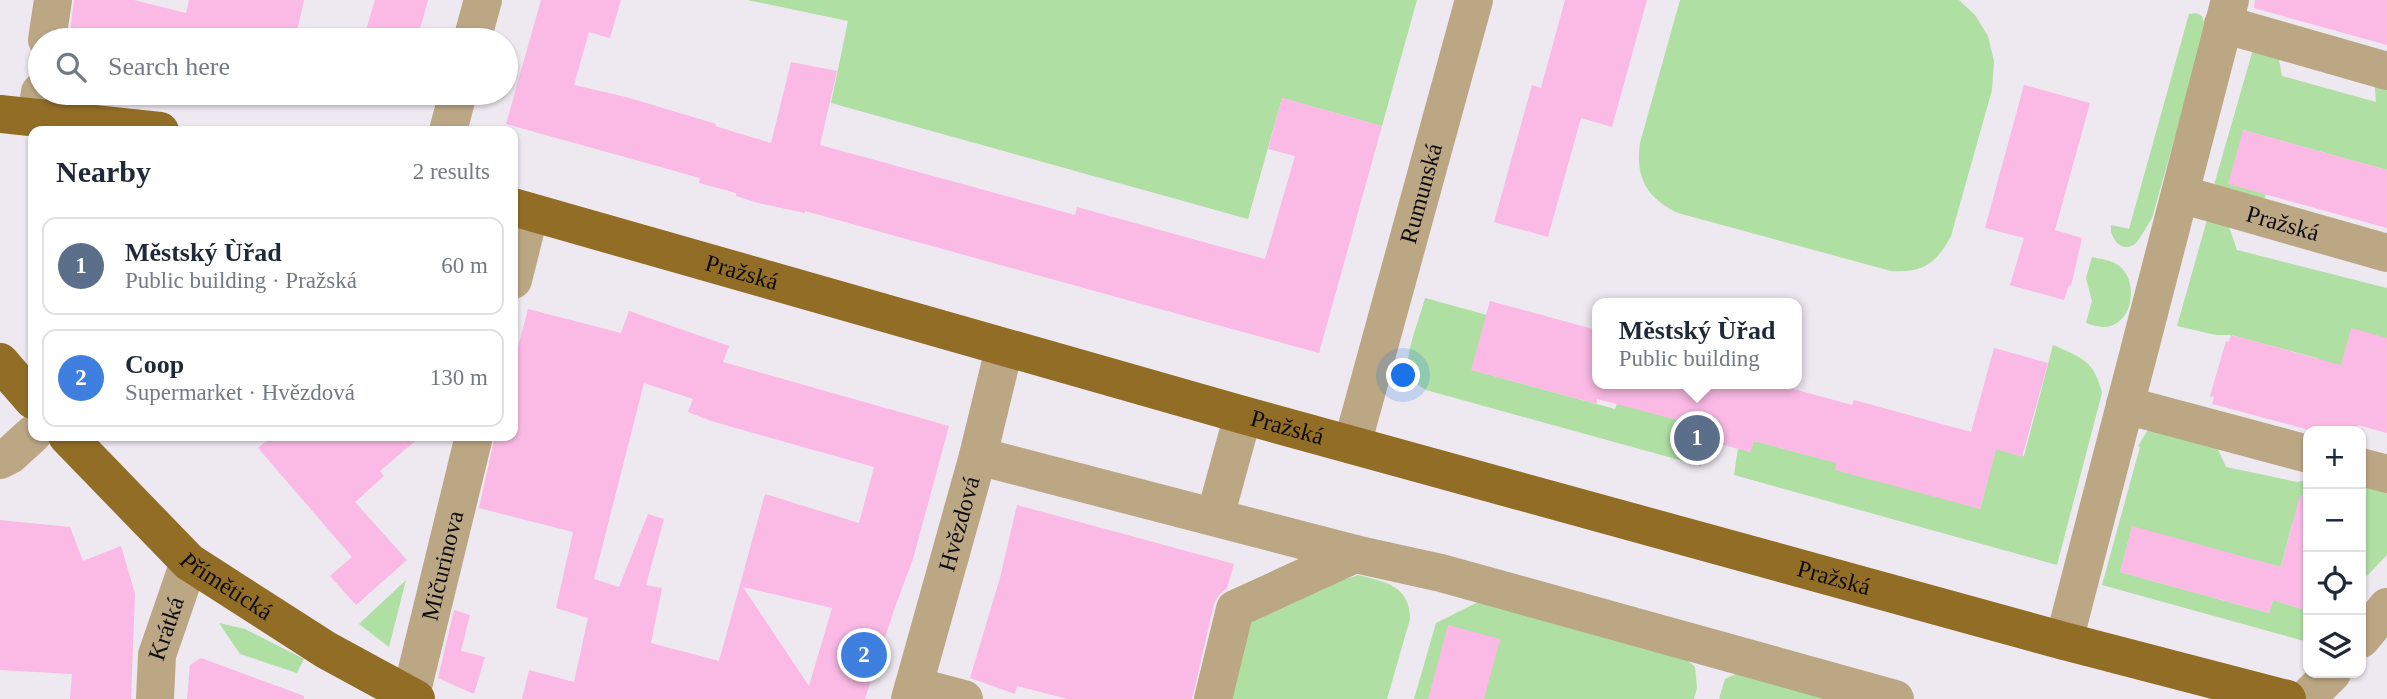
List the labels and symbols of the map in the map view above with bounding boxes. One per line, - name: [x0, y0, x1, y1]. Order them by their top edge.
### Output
- street label: Rumunská: [1395, 140, 1447, 246]
- street label: Pražská: [2243, 201, 2323, 246]
- street label: Pražská: [702, 249, 782, 295]
- your location: [1386, 358, 1420, 392]
- street label: Pražská: [1248, 405, 1327, 450]
- pin: 1: [1674, 412, 1720, 464]
- street label: Hvězdová: [933, 473, 985, 574]
- street label: Mičurinova: [417, 508, 468, 623]
- street label: Přímětická: [175, 548, 278, 625]
- street label: Pražská: [1795, 555, 1874, 600]
- street label: Krátká: [143, 593, 189, 664]
- pin: 2: [841, 629, 887, 681]

